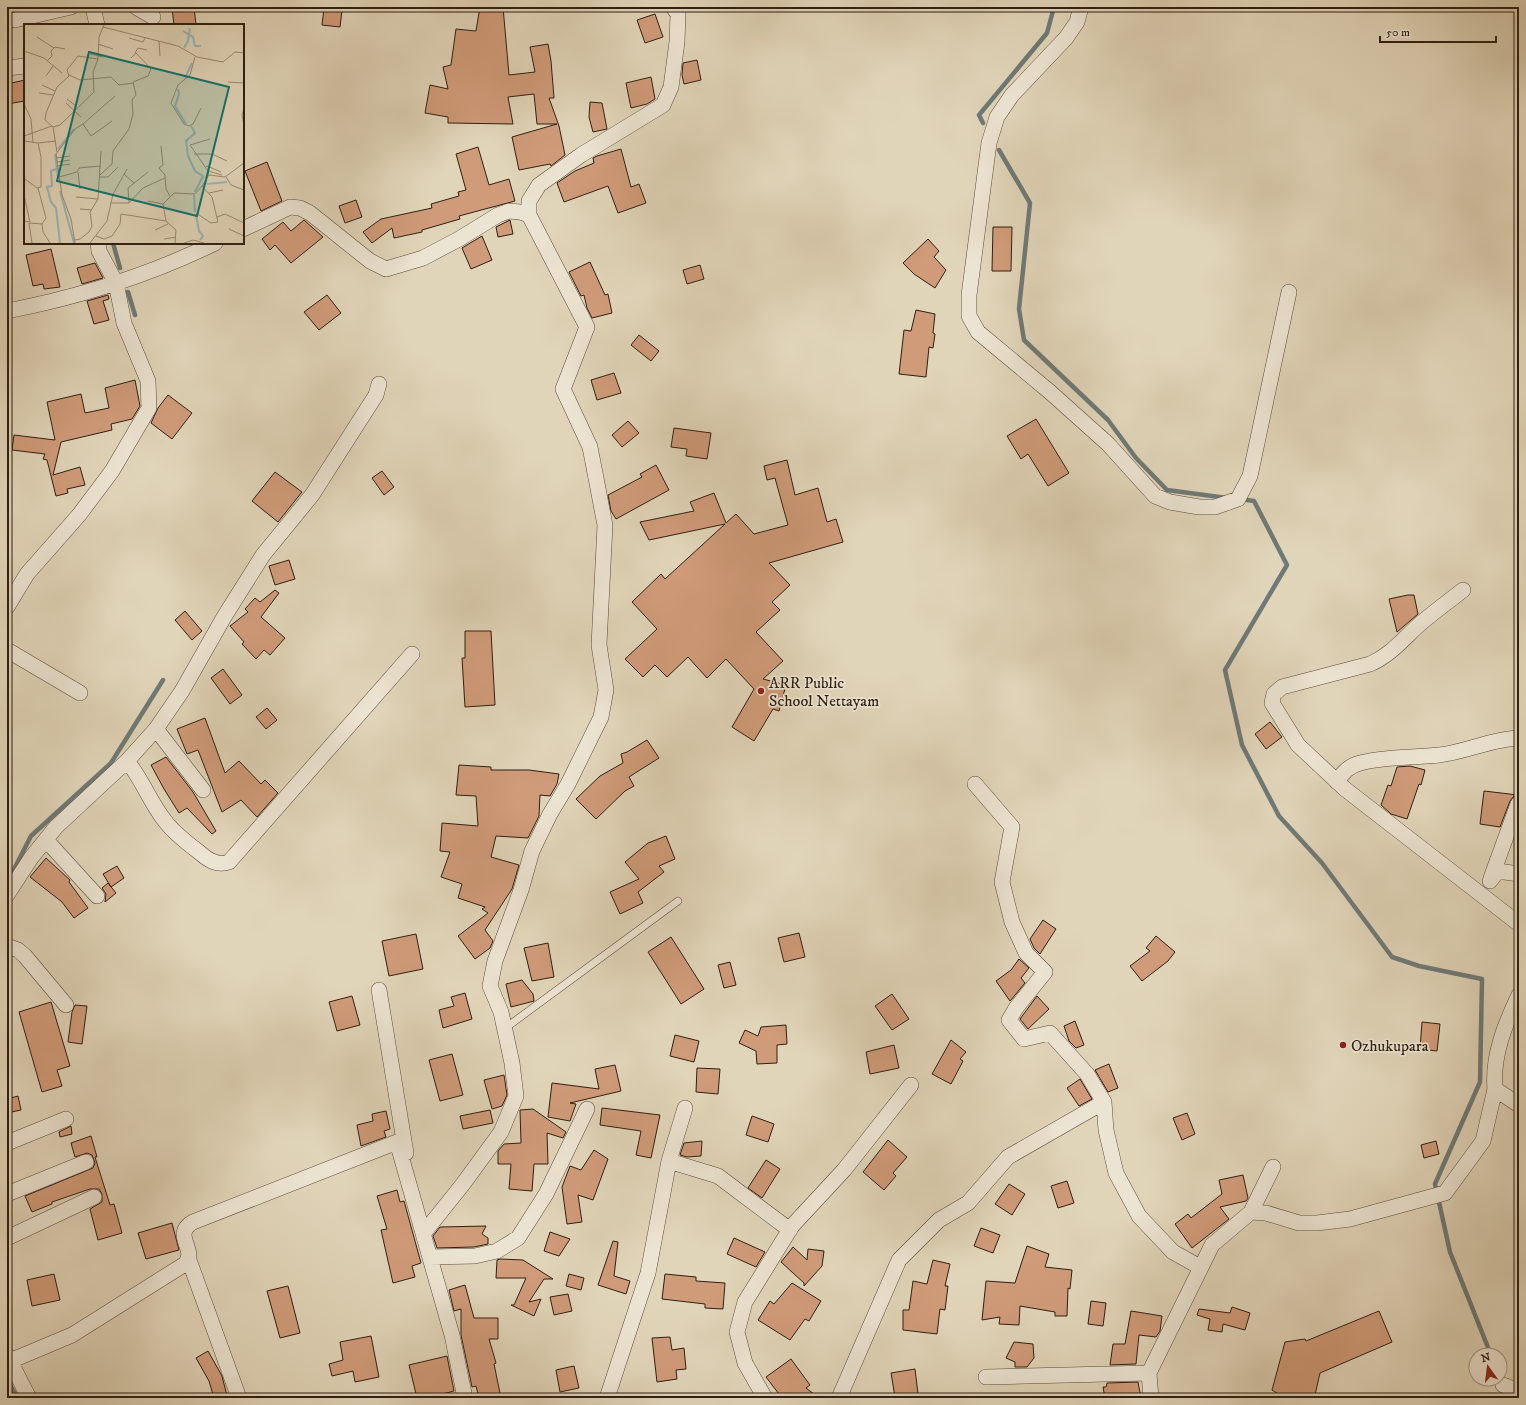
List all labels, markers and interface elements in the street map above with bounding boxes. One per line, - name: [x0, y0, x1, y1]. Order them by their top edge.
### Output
- scale bar: [1380, 18, 1496, 44]
- inset map: [24, 24, 244, 244]
- text: 50 m: [1386, 25, 1410, 40]
- place label: ARR Public School Nettayam: [769, 673, 879, 711]
- marker: ARR Public School Nettayam: [756, 686, 766, 696]
- place label: Ozhukupara: [1351, 1036, 1429, 1056]
- marker: Ozhukupara: [1338, 1040, 1348, 1050]
- north arrow: [1468, 1347, 1508, 1387]
- text: N: [1480, 1350, 1492, 1366]

